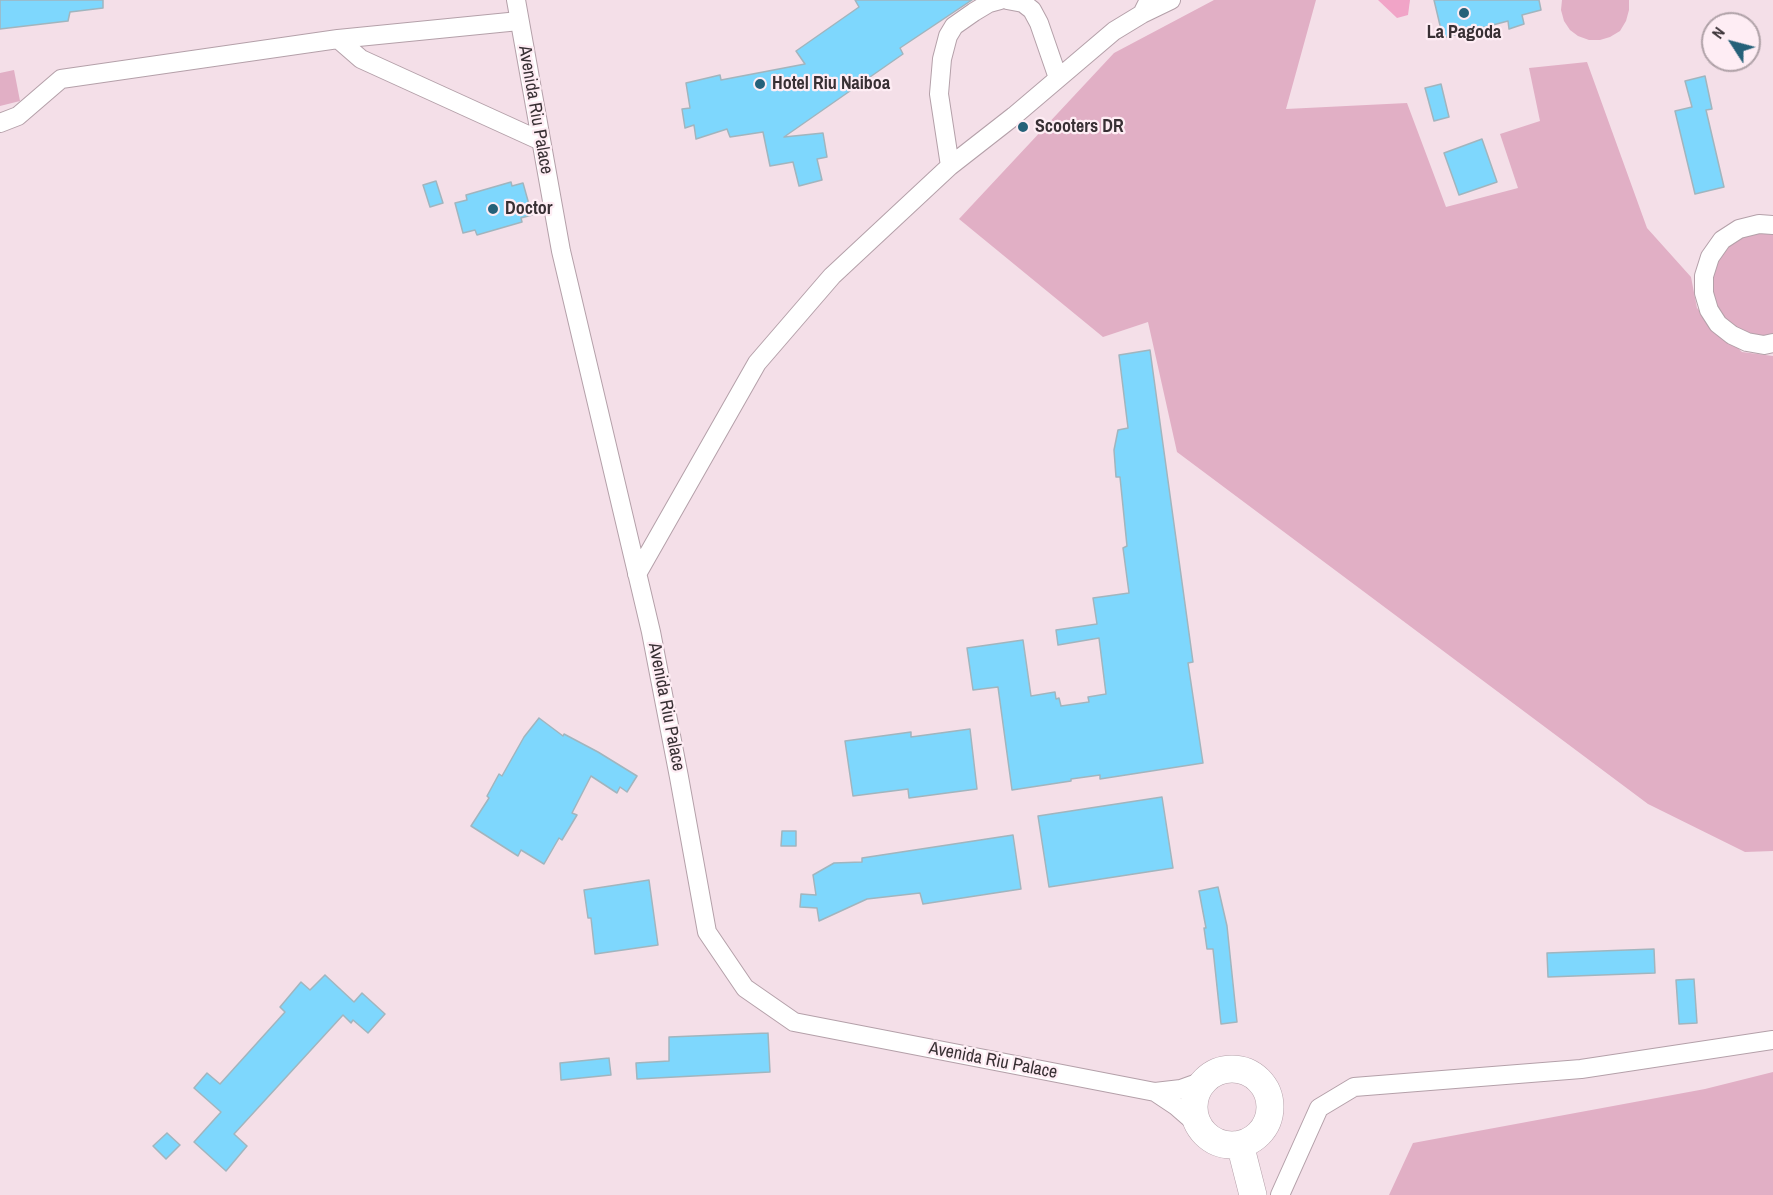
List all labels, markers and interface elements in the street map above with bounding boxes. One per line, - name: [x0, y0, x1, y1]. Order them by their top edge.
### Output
- marker: La Pagoda: [1457, 6, 1471, 20]
- north arrow: [1701, 12, 1761, 72]
- place label: La Pagoda: [1427, 22, 1501, 44]
- text: N: [1706, 22, 1730, 43]
- street label: Avenida Riu Palace: [513, 44, 557, 176]
- place label: Hotel Riu Naiboa: [772, 73, 890, 95]
- marker: Hotel Riu Naiboa: [753, 77, 767, 91]
- place label: Scooters DR: [1035, 116, 1124, 138]
- marker: Scooters DR: [1016, 120, 1030, 134]
- place label: Doctor: [505, 198, 553, 220]
- marker: Doctor: [486, 202, 500, 216]
- street label: Avenida Riu Palace: [643, 641, 689, 773]
- street label: Avenida Riu Palace: [927, 1038, 1059, 1084]

